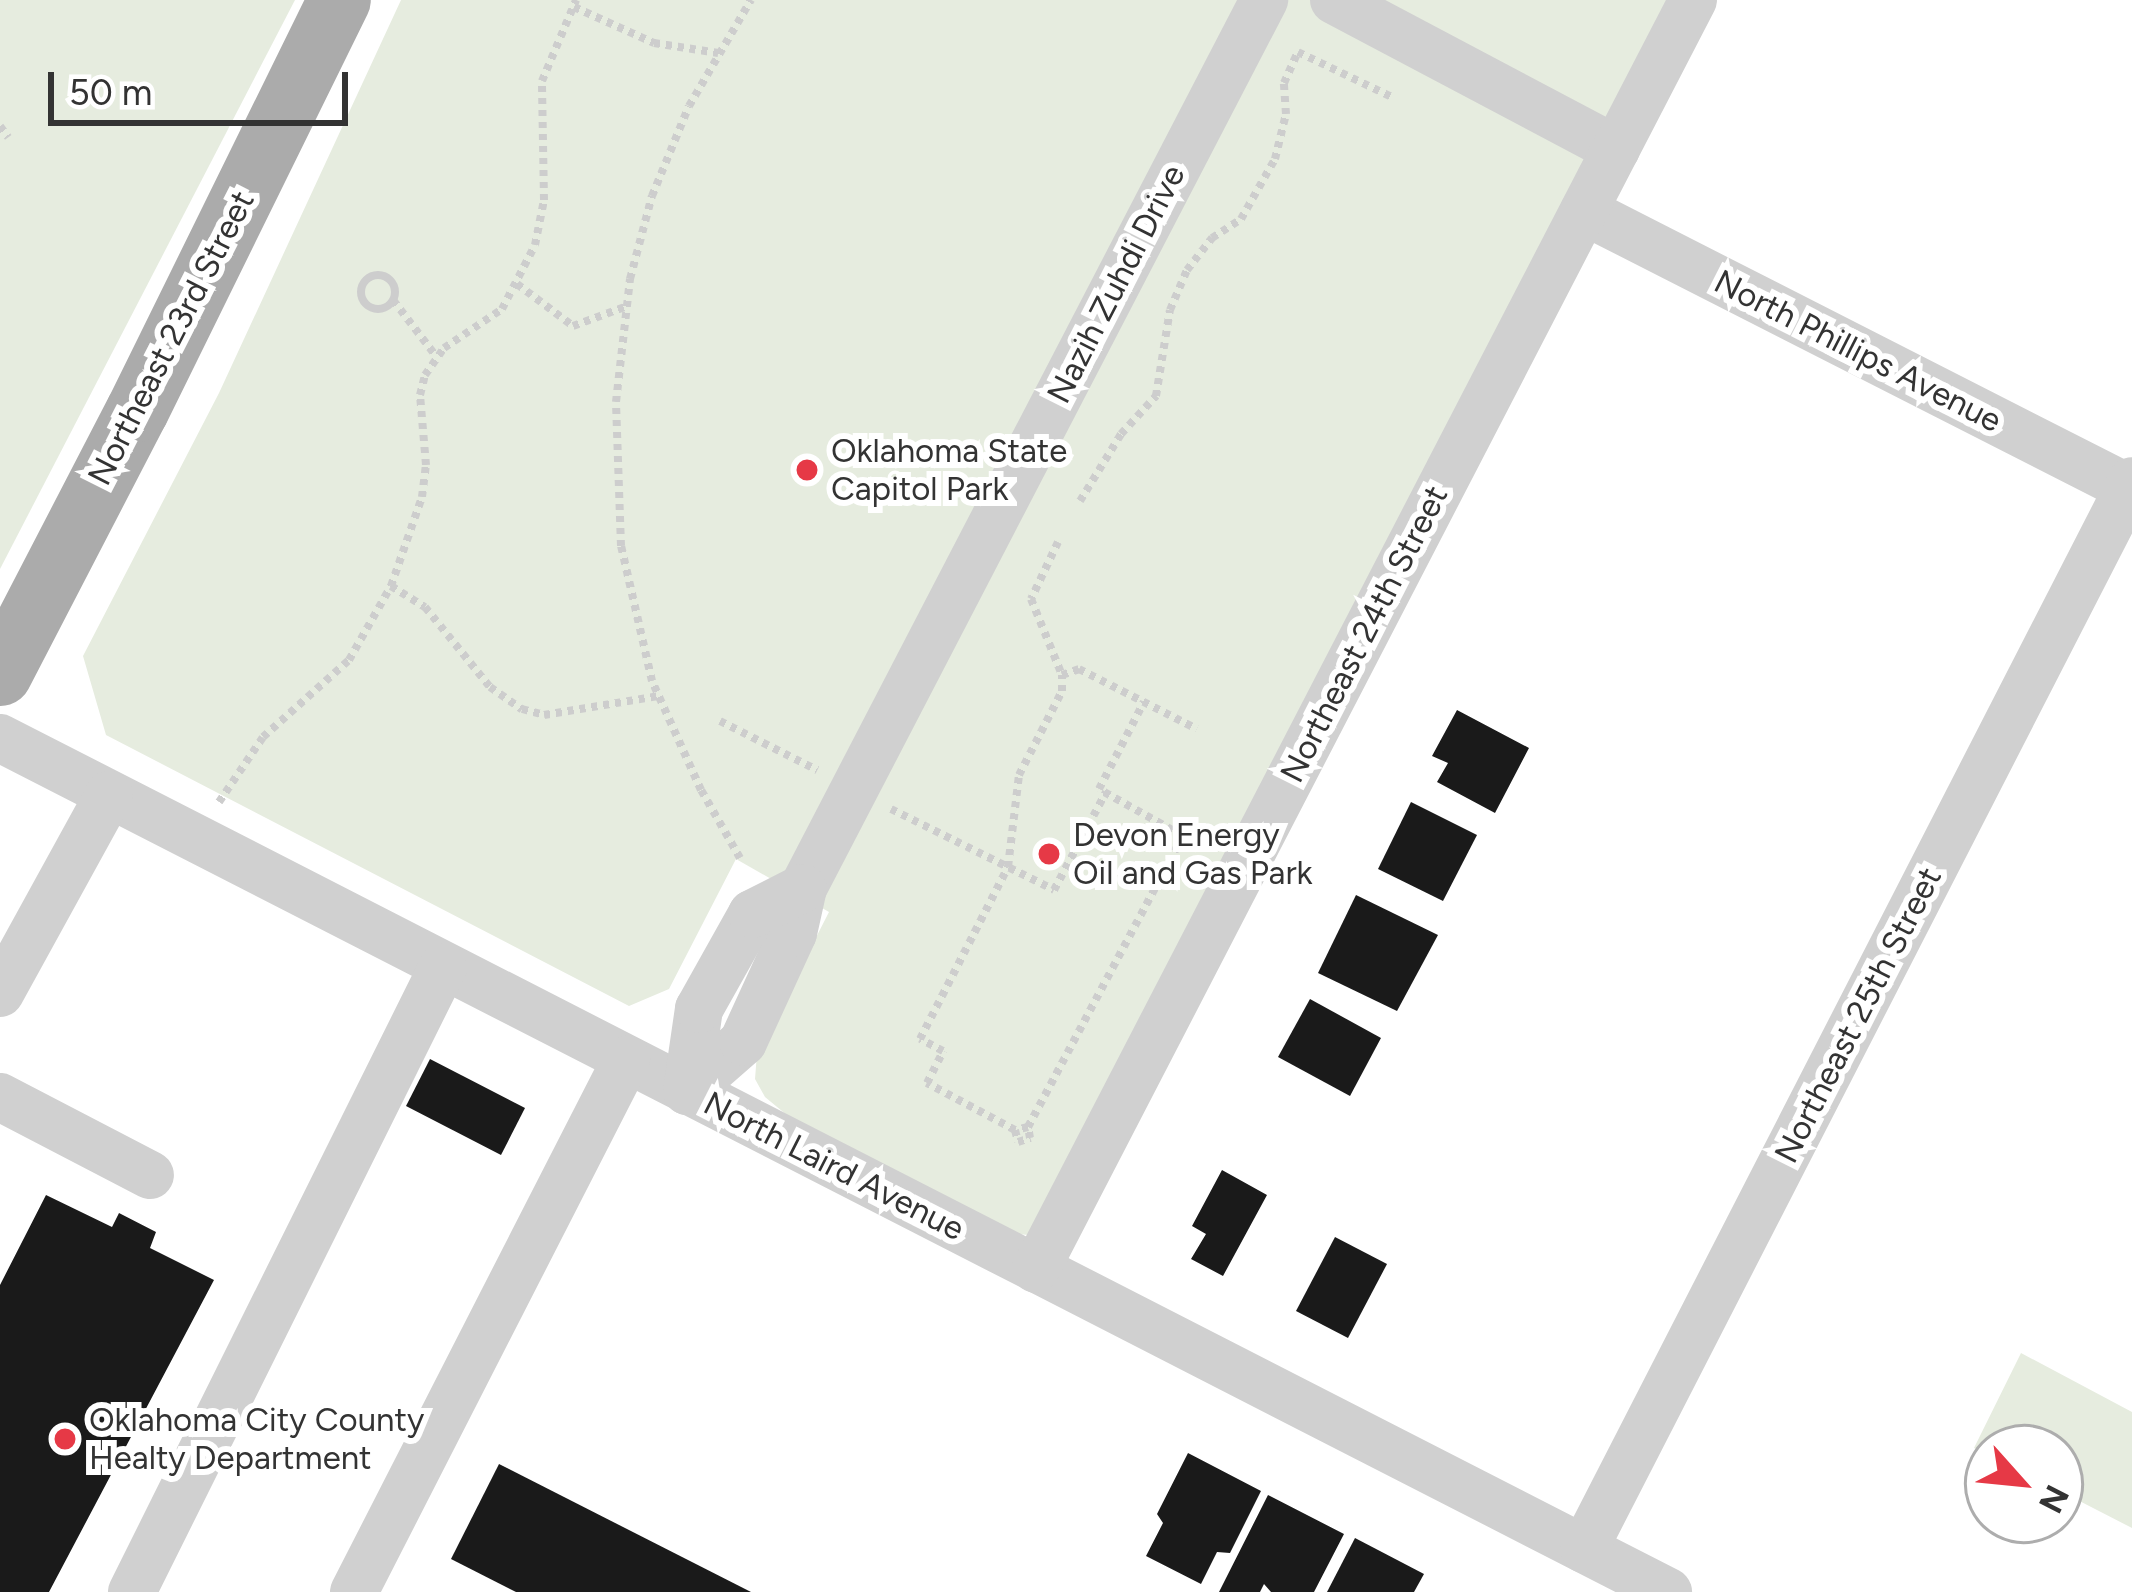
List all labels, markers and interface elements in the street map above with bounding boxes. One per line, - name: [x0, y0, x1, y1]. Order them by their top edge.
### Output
- scale bar: [54, 48, 354, 122]
- text: 50 m: [69, 71, 152, 114]
- street label: Nazih Zuhdi Drive: [1039, 158, 1193, 410]
- street label: Northeast 23rd Street: [80, 184, 262, 492]
- street label: North Phillips Avenue: [1708, 261, 2008, 441]
- place label: Oklahoma State Capitol Park: [831, 431, 1067, 509]
- marker: Oklahoma State Capitol Park: [794, 457, 820, 483]
- street label: Northeast 24th Street: [1272, 479, 1456, 789]
- place label: Devon Energy Oil and Gas Park: [1073, 815, 1313, 893]
- marker: Devon Energy Oil and Gas Park: [1036, 841, 1062, 867]
- street label: Northeast 25th Street: [1766, 861, 1950, 1169]
- street label: North Laird Avenue: [697, 1083, 971, 1249]
- place label: Oklahoma City County Healty Department: [89, 1400, 424, 1478]
- north arrow: [1964, 1424, 2084, 1544]
- marker: Oklahoma City County Healty Department: [52, 1426, 78, 1452]
- text: N: [2031, 1479, 2077, 1519]

